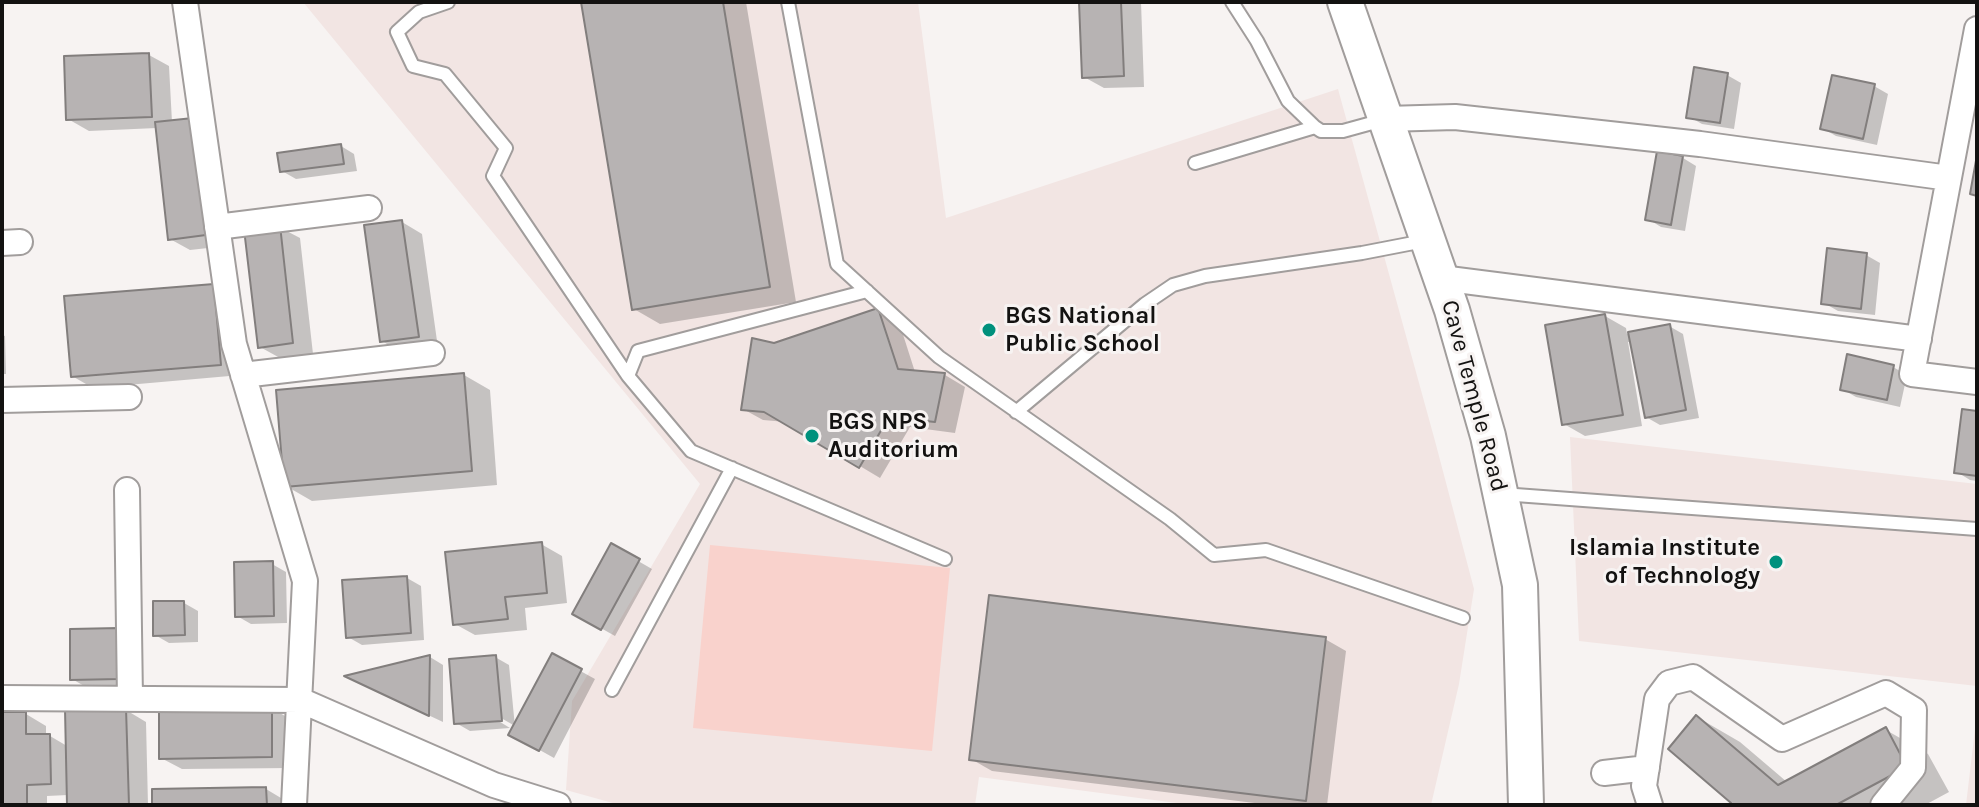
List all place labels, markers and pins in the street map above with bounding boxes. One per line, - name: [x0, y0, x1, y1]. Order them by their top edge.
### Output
- place label: BGS National Public School: [1005, 302, 1160, 358]
- marker: BGS National Public School: [980, 321, 998, 339]
- place label: BGS NPS Auditorium: [828, 408, 959, 464]
- marker: BGS NPS Auditorium: [803, 427, 821, 445]
- place label: Islamia Institute of Technology: [1569, 534, 1760, 590]
- marker: Islamia Institute of Technology: [1767, 553, 1785, 571]

